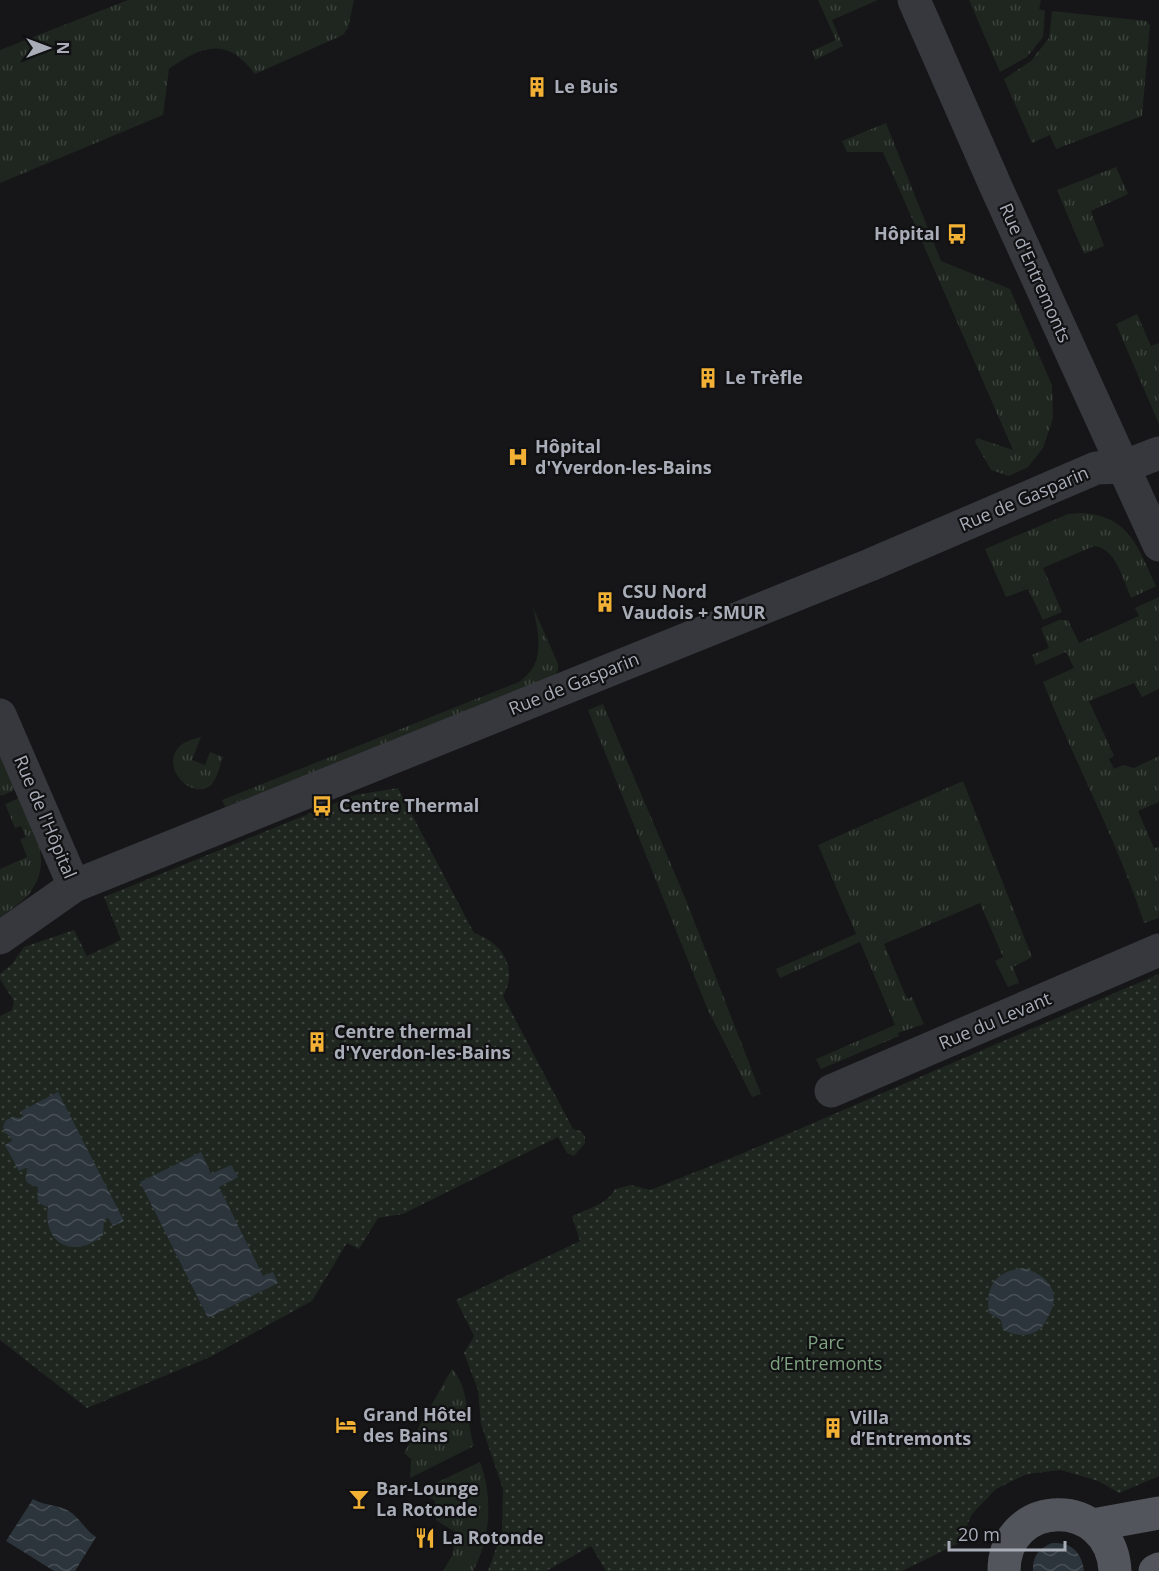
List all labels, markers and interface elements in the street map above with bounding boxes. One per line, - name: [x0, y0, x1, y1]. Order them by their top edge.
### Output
- north arrow: [18, 18, 78, 78]
- text: N: [52, 41, 74, 55]
- place label: Le Buis: [554, 74, 618, 98]
- building icon: Le Buis: [525, 75, 549, 99]
- street label: Rue d'Entremonts: [994, 199, 1077, 346]
- place label: Hôpital: [874, 221, 940, 245]
- bus stop icon: Hôpital: [945, 222, 969, 246]
- place label: Le Trèfle: [725, 365, 803, 389]
- building icon: Le Trèfle: [696, 366, 720, 390]
- place label: Hôpital d'Yverdon-les-Bains: [535, 434, 712, 479]
- hospital icon: Hôpital d'Yverdon-les-Bains: [506, 445, 530, 469]
- street label: Rue de Gasparin: [955, 460, 1092, 536]
- place label: CSU Nord Vaudois + SMUR: [622, 579, 766, 624]
- building icon: CSU Nord Vaudois + SMUR: [593, 590, 617, 614]
- street label: Rue de Gasparin: [505, 646, 642, 720]
- street label: Rue de l'Hôpital: [9, 751, 83, 882]
- place label: Centre Thermal: [339, 793, 479, 817]
- bus stop icon: Centre Thermal: [310, 794, 334, 818]
- street label: Rue du Levant: [935, 986, 1054, 1054]
- place label: Centre thermal d'Yverdon-les-Bains: [334, 1019, 511, 1064]
- building icon: Centre thermal d'Yverdon-les-Bains: [305, 1030, 329, 1054]
- park label: Parc d’Entremonts: [770, 1330, 882, 1375]
- place label: Grand Hôtel des Bains: [363, 1402, 472, 1447]
- place label: Villa d’Entremonts: [850, 1405, 971, 1450]
- hotel icon: Grand Hôtel des Bains: [334, 1413, 358, 1437]
- building icon: Villa d’Entremonts: [821, 1416, 845, 1440]
- place label: Bar-Lounge La Rotonde: [376, 1476, 479, 1521]
- bar icon: Bar-Lounge La Rotonde: [347, 1487, 371, 1511]
- scale bar: [949, 1514, 1064, 1552]
- text: 20 m: [958, 1522, 1000, 1546]
- place label: La Rotonde: [442, 1525, 544, 1549]
- restaurant icon: La Rotonde: [413, 1526, 437, 1550]

